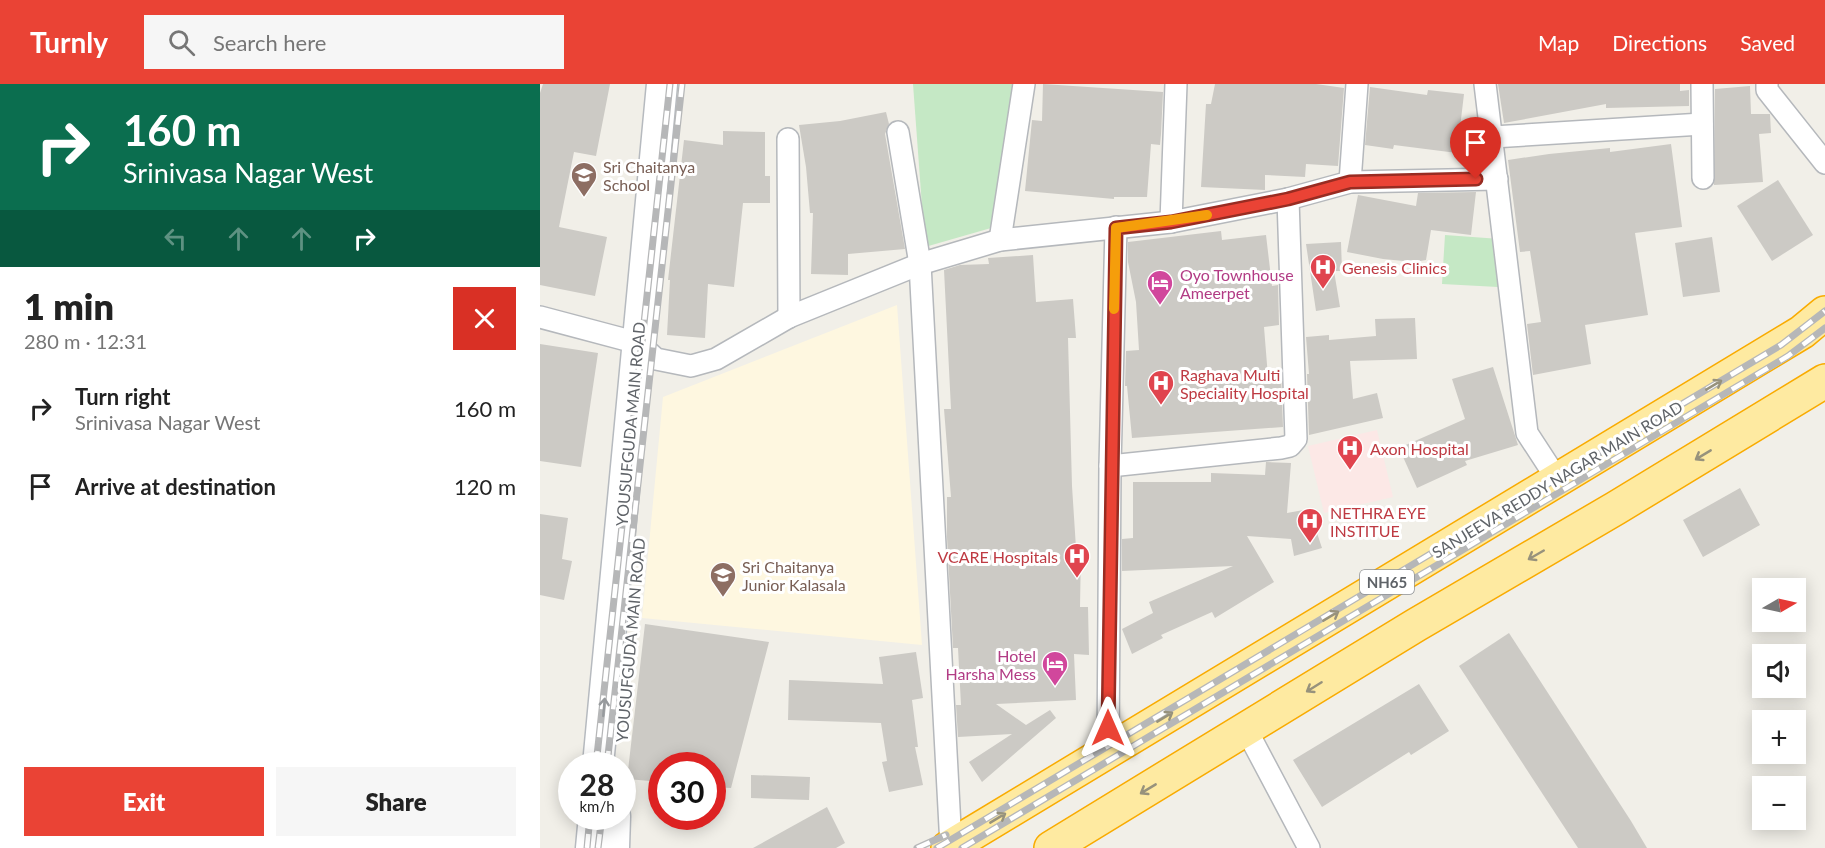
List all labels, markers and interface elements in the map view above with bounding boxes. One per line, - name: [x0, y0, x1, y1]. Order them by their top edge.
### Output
- search box: [144, 15, 564, 69]
- text: Turnly: [30, 25, 108, 59]
- icon: search: [165, 26, 198, 59]
- text: Search here: [213, 29, 326, 56]
- text: Map: [1538, 30, 1579, 55]
- text: Directions: [1612, 30, 1707, 55]
- text: Saved: [1740, 30, 1795, 55]
- text: 160 m: [123, 105, 241, 155]
- icon: right: [24, 108, 102, 186]
- pin: [1450, 117, 1501, 179]
- icon: arrive: [1459, 126, 1492, 159]
- text: Srinivasa Nagar West: [123, 156, 373, 189]
- place label: Sri Chaitanya School: [603, 157, 695, 194]
- school or university icon: Sri Chaitanya School: [569, 160, 599, 198]
- icon: left: [159, 222, 192, 255]
- icon: ahead: [222, 222, 255, 255]
- icon: ahead: [285, 222, 318, 255]
- icon: right: [348, 222, 381, 255]
- hospital icon: Genesis Clinics: [1308, 252, 1338, 290]
- place label: Genesis Clinics: [1342, 258, 1447, 277]
- place label: Oyo Townhouse Ameerpet: [1180, 265, 1294, 302]
- hotel icon: Oyo Townhouse Ameerpet: [1145, 268, 1175, 306]
- text: 1 min: [24, 284, 114, 328]
- button: close: [453, 287, 516, 350]
- street label: YOUSUFGUDA MAIN ROAD: [612, 321, 648, 527]
- text: 280 m · 12:31: [24, 329, 147, 353]
- place label: Raghava Multi Speciality Hospital: [1180, 365, 1309, 402]
- hospital icon: Raghava Multi Speciality Hospital: [1146, 368, 1176, 406]
- one-way arrow: [1705, 378, 1722, 390]
- text: Turn right: [75, 383, 170, 410]
- icon: right: [24, 392, 57, 425]
- text: 160 m: [454, 395, 516, 422]
- street label: SANJEEVA REDDY NAGAR MAIN ROAD: [1428, 397, 1686, 561]
- text: Srinivasa Nagar West: [75, 410, 260, 434]
- hospital icon: Axon Hospital: [1335, 433, 1365, 471]
- place label: Axon Hospital: [1370, 439, 1469, 458]
- one-way arrow: [1695, 449, 1712, 461]
- icon: arrive: [24, 470, 57, 503]
- text: Arrive at destination: [75, 473, 276, 500]
- text: 120 m: [454, 473, 516, 500]
- place label: NETHRA EYE INSTITUE: [1330, 503, 1426, 540]
- hospital icon: NETHRA EYE INSTITUE: [1295, 506, 1325, 544]
- street label: YOUSUFGUDA MAIN ROAD: [612, 537, 648, 743]
- hospital icon: VCARE Hospitals: [1062, 541, 1092, 579]
- place label: VCARE Hospitals: [937, 547, 1058, 566]
- one-way arrow: [1528, 549, 1545, 561]
- place label: Sri Chaitanya Junior Kalasala: [742, 557, 846, 594]
- school or university icon: Sri Chaitanya Junior Kalasala: [708, 560, 738, 598]
- road number: NH65: [1360, 570, 1414, 594]
- north arrow: [1752, 578, 1806, 632]
- map controls: [1752, 578, 1806, 830]
- one-way arrow: [1322, 610, 1339, 622]
- button: sound: [1752, 644, 1806, 698]
- place label: Hotel Harsha Mess: [945, 646, 1036, 683]
- hotel icon: Hotel Harsha Mess: [1040, 649, 1070, 687]
- one-way arrow: [1306, 682, 1323, 694]
- position arrow: [1076, 696, 1140, 760]
- one-way arrow: [599, 697, 610, 717]
- button: +: [1752, 710, 1806, 764]
- one-way arrow: [1156, 711, 1173, 723]
- speed limit sign: 30: [648, 752, 726, 830]
- text: 28: [580, 766, 614, 802]
- button: Exit: [24, 767, 264, 836]
- button: Share: [276, 767, 516, 836]
- button: −: [1752, 776, 1806, 830]
- one-way arrow: [1140, 783, 1157, 795]
- text: km/h: [579, 797, 615, 815]
- one-way arrow: [989, 811, 1006, 823]

